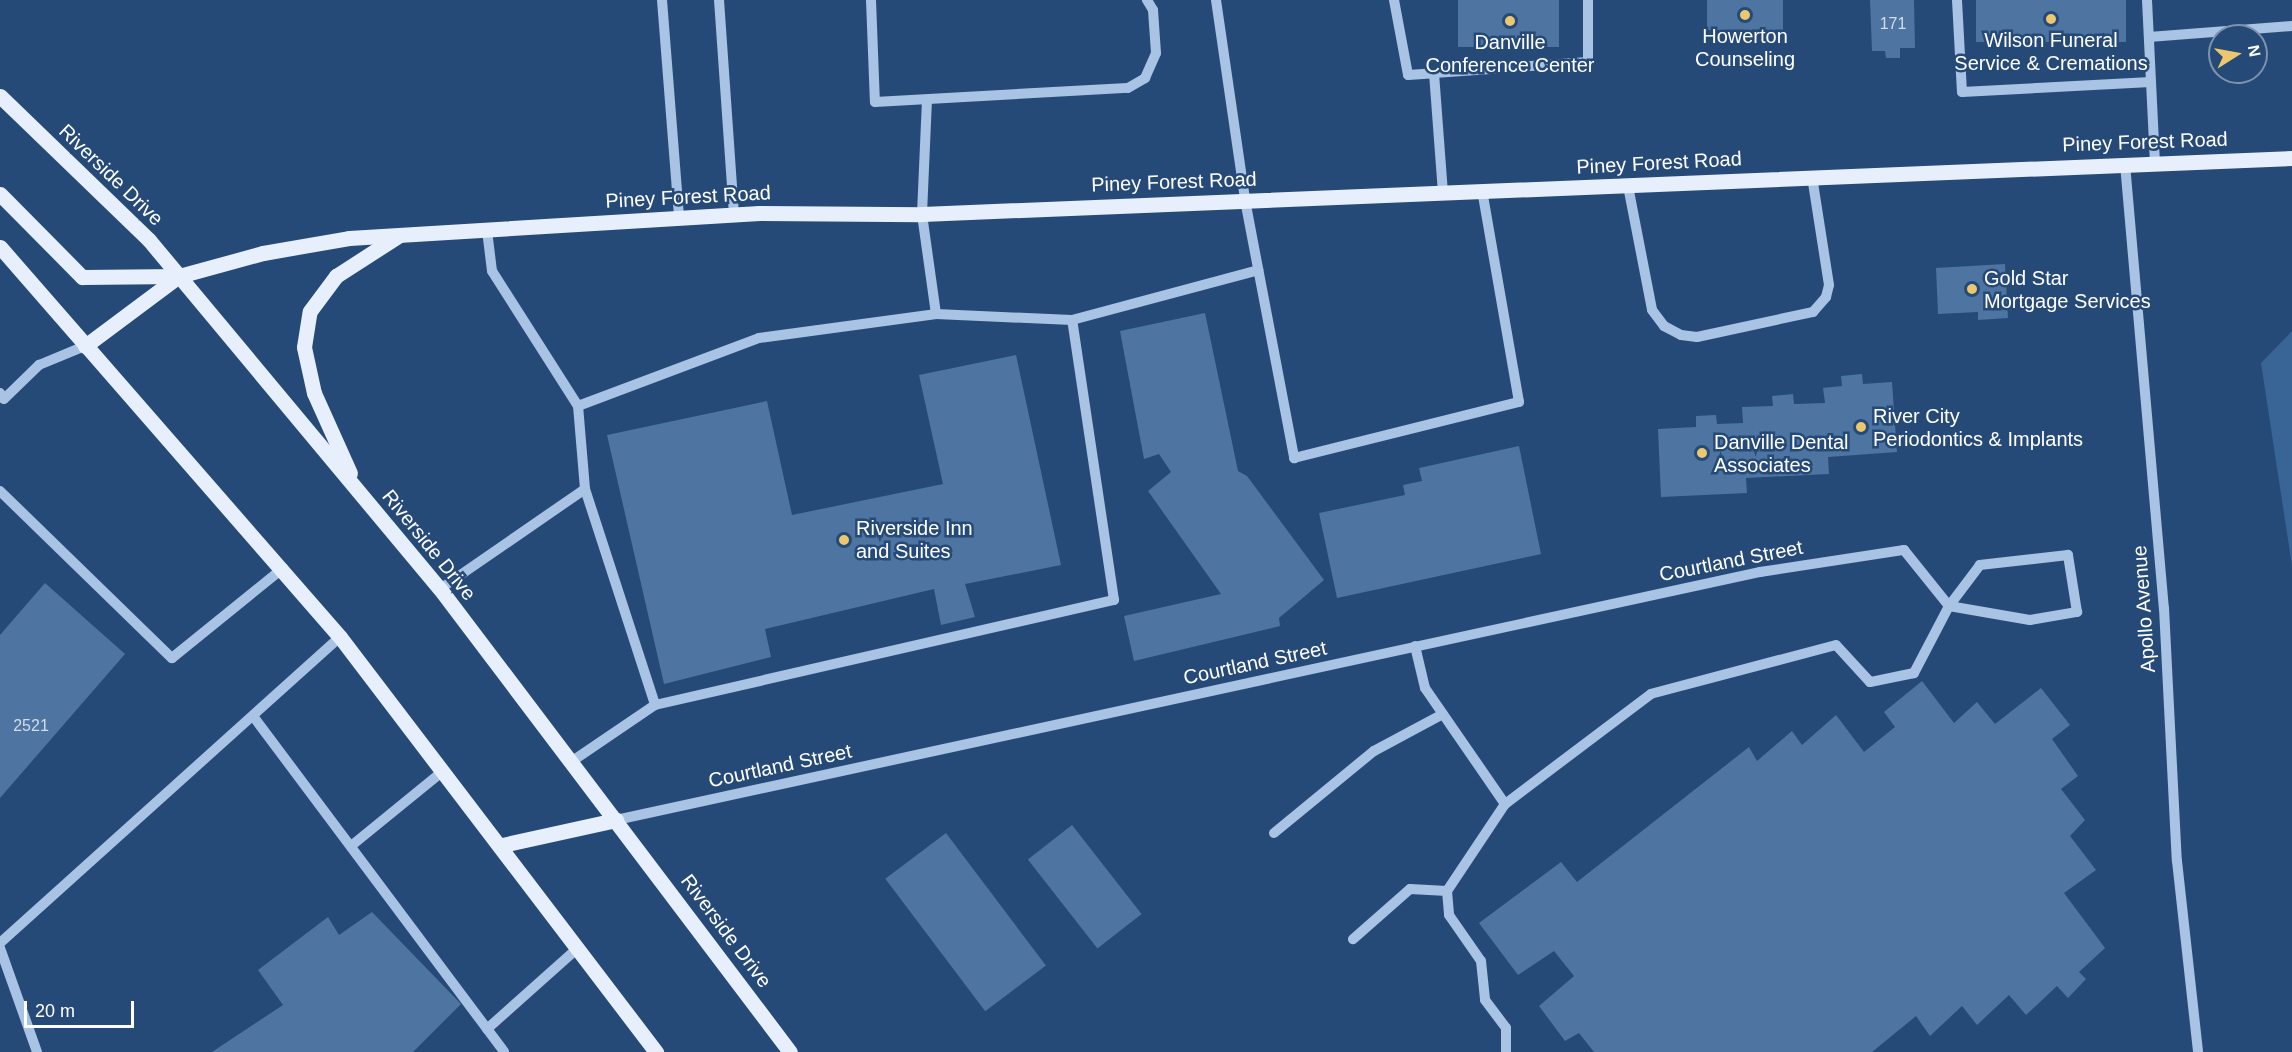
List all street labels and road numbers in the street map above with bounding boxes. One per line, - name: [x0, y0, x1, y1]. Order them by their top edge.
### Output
- street label: Riverside Drive: [54, 119, 168, 231]
- street label: Piney Forest Road: [2062, 127, 2228, 157]
- street label: Piney Forest Road: [1576, 147, 1742, 179]
- street label: Piney Forest Road: [1091, 167, 1257, 197]
- street label: Piney Forest Road: [605, 181, 771, 213]
- street label: Riverside Drive: [377, 485, 481, 605]
- street label: Courtland Street: [1657, 535, 1805, 587]
- street label: Apollo Avenue: [2128, 544, 2160, 674]
- street label: Courtland Street: [1181, 636, 1329, 690]
- street label: Courtland Street: [706, 739, 854, 793]
- street label: Riverside Drive: [676, 870, 776, 992]

